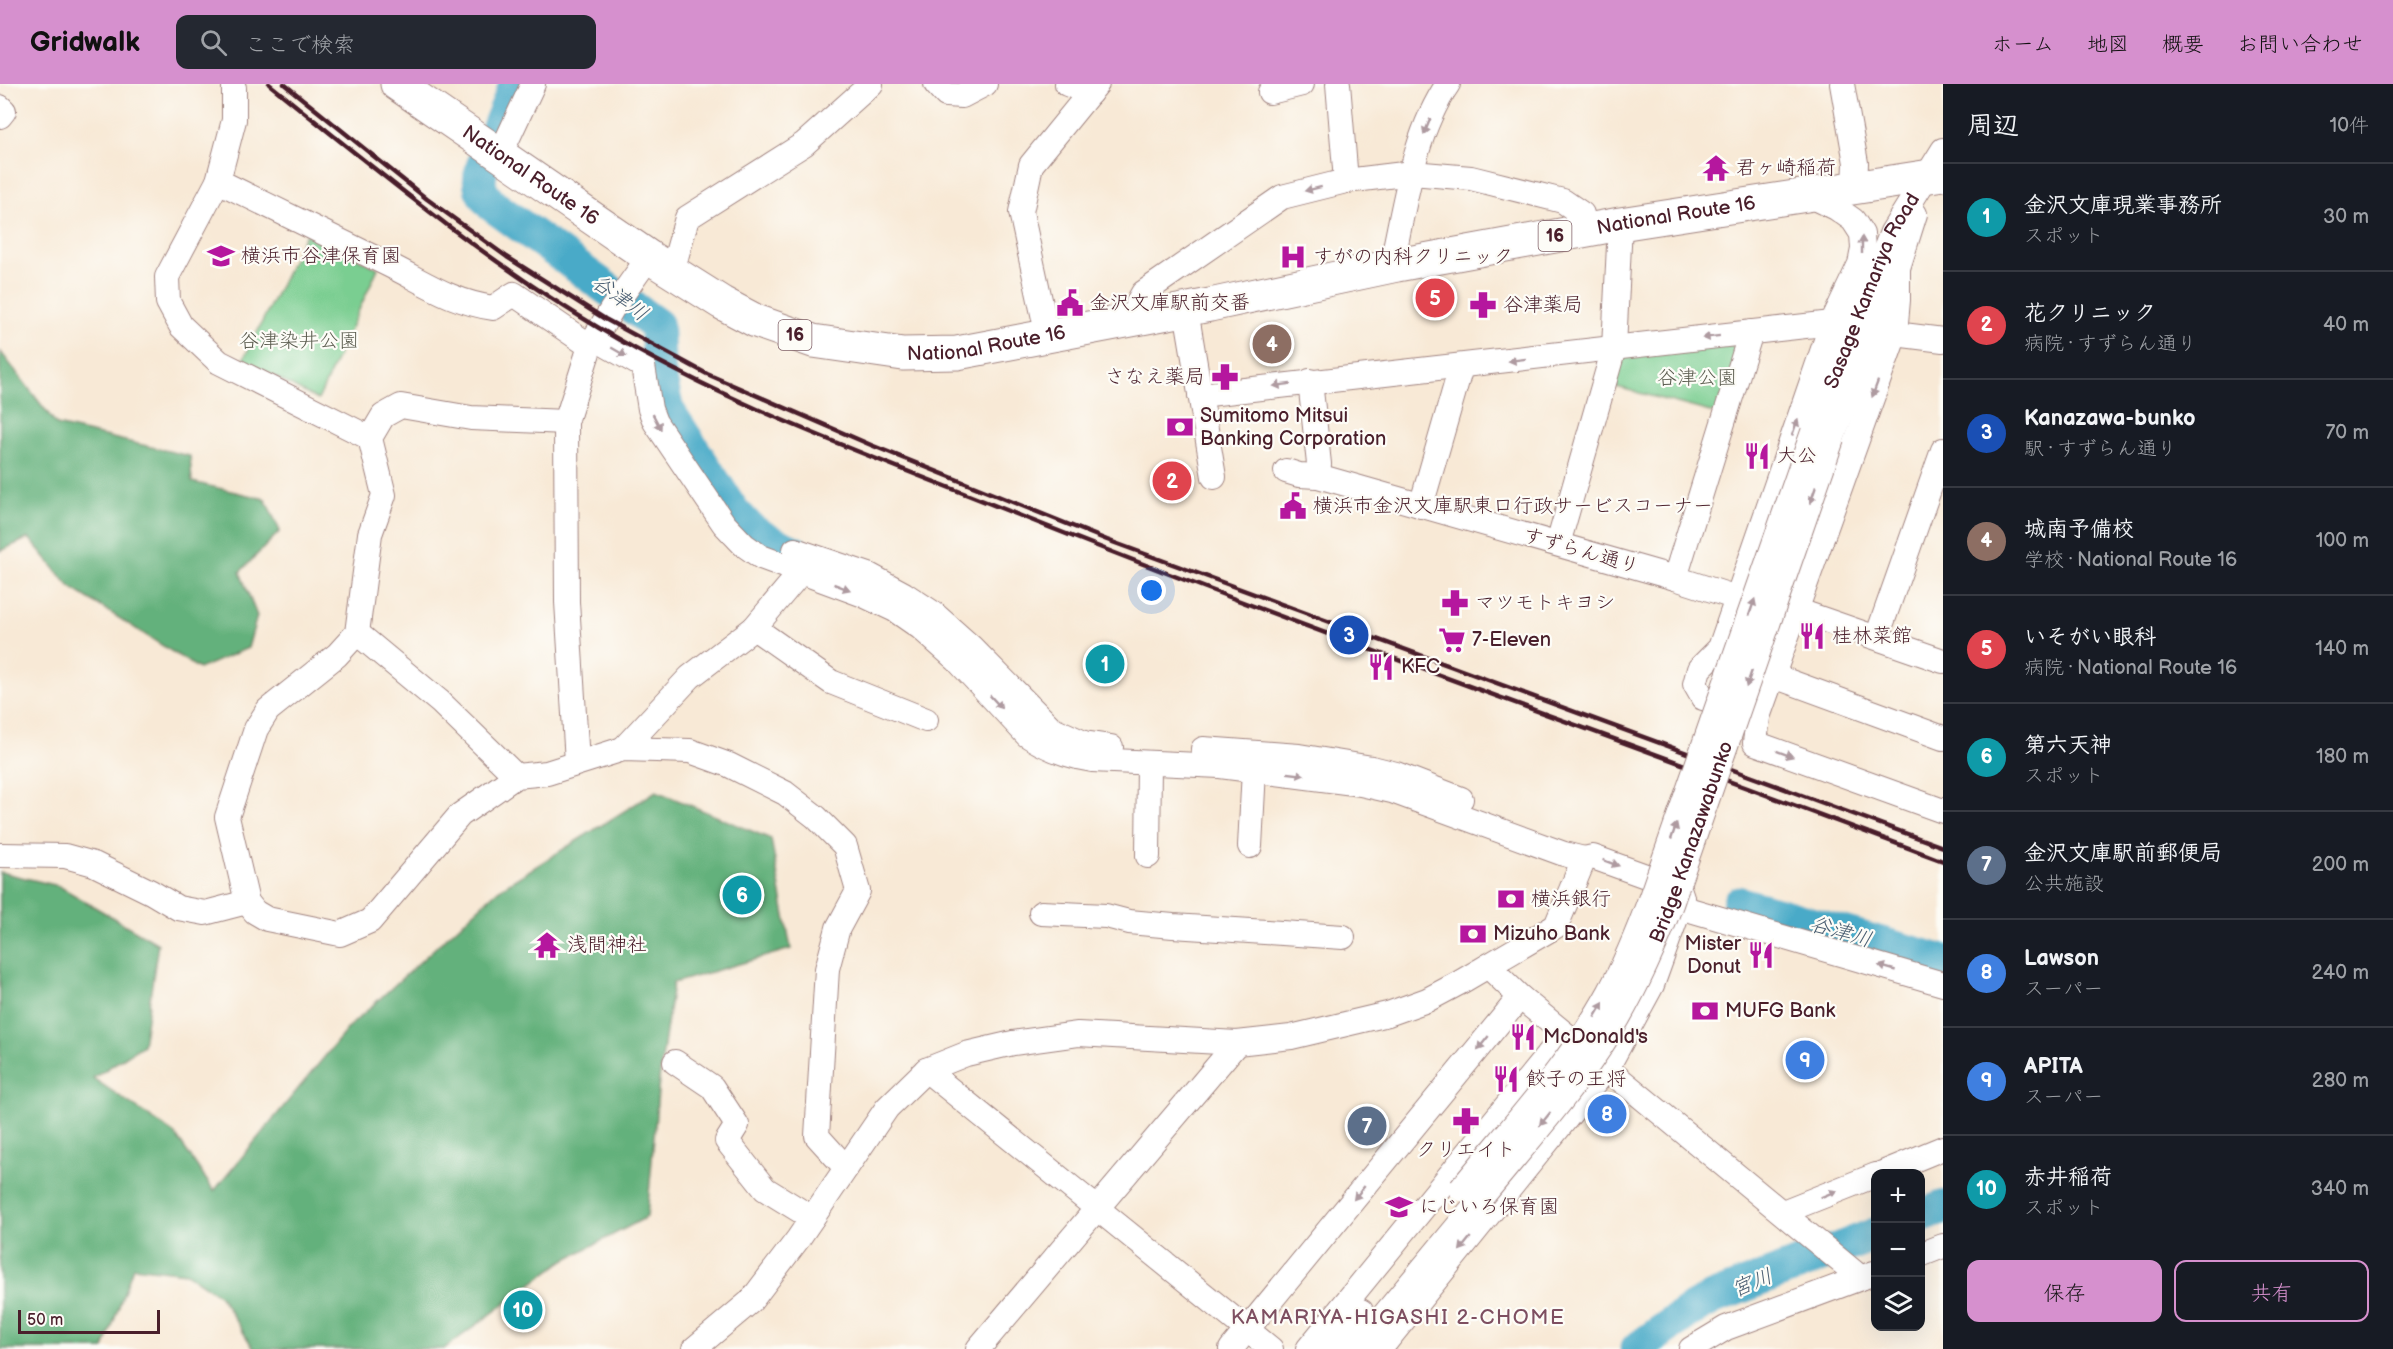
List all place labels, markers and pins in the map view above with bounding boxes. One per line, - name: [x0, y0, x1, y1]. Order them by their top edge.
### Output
- temple icon: 君ヶ崎稲荷: [1701, 153, 1731, 183]
- place label: 君ヶ崎稲荷: [1736, 156, 1836, 180]
- school or university icon: 横浜市谷津保育園: [206, 241, 236, 271]
- hospital icon: すがの内科クリニック: [1278, 242, 1308, 272]
- place label: 横浜市谷津保育園: [241, 244, 401, 268]
- place label: すがの内科クリニック: [1313, 245, 1513, 269]
- pin: 5: [1416, 276, 1454, 320]
- public building icon: 金沢文庫駅前交番: [1055, 288, 1085, 318]
- pharmacy icon: 谷津薬局: [1468, 290, 1498, 320]
- place label: 金沢文庫駅前交番: [1090, 291, 1250, 315]
- place label: 谷津薬局: [1503, 293, 1583, 317]
- pin: 4: [1252, 322, 1292, 366]
- pharmacy icon: さなえ薬局: [1210, 362, 1240, 392]
- place label: さなえ薬局: [1105, 365, 1205, 389]
- place label: Sumitomo Mitsui Banking Corporation: [1200, 404, 1386, 451]
- bank icon: Sumitomo Mitsui Banking Corporation: [1165, 412, 1195, 442]
- restaurant icon: 大公: [1742, 441, 1772, 471]
- place label: 大公: [1777, 444, 1817, 468]
- pin: 2: [1152, 458, 1192, 504]
- public building icon: 横浜市金沢文庫駅東口行政サービスコーナー: [1278, 491, 1308, 521]
- place label: 横浜市金沢文庫駅東口行政サービスコーナー: [1313, 494, 1713, 518]
- pharmacy icon: マツモトキヨシ: [1440, 588, 1470, 618]
- place label: マツモトキヨシ: [1475, 591, 1615, 615]
- pin: 3: [1330, 612, 1368, 658]
- restaurant icon: 桂林菜館: [1797, 621, 1827, 651]
- place label: 桂林菜館: [1832, 624, 1912, 648]
- supermarket icon: 7-Eleven: [1437, 625, 1467, 655]
- place label: 7-Eleven: [1472, 628, 1551, 652]
- pin: 1: [1086, 642, 1124, 686]
- restaurant icon: KFC: [1366, 652, 1396, 682]
- place label: KFC: [1401, 655, 1440, 679]
- pin: 6: [722, 872, 762, 918]
- bank icon: 横浜銀行: [1496, 884, 1526, 914]
- place label: 横浜銀行: [1531, 887, 1611, 911]
- bank icon: Mizuho Bank: [1458, 919, 1488, 949]
- place label: Mizuho Bank: [1493, 922, 1610, 946]
- temple icon: 浅間神社: [532, 930, 562, 960]
- place label: Mister Donut: [1685, 932, 1742, 979]
- place label: 浅間神社: [567, 933, 647, 957]
- restaurant icon: Mister Donut: [1746, 940, 1776, 970]
- bank icon: MUFG Bank: [1690, 996, 1720, 1026]
- place label: MUFG Bank: [1725, 999, 1836, 1023]
- restaurant icon: McDonald's: [1508, 1022, 1538, 1052]
- place label: McDonald's: [1543, 1025, 1648, 1049]
- pin: 9: [1786, 1038, 1824, 1082]
- restaurant icon: 餃子の王将: [1491, 1064, 1521, 1094]
- place label: 餃子の王将: [1526, 1067, 1626, 1091]
- pin: 8: [1588, 1092, 1626, 1136]
- pin: 7: [1348, 1104, 1386, 1148]
- pharmacy icon: クリエイト: [1451, 1106, 1481, 1136]
- place label: クリエイト: [1416, 1138, 1516, 1162]
- school or university icon: にじいろ保育園: [1384, 1192, 1414, 1222]
- place label: にじいろ保育園: [1419, 1195, 1559, 1219]
- pin: 10: [504, 1288, 542, 1332]

